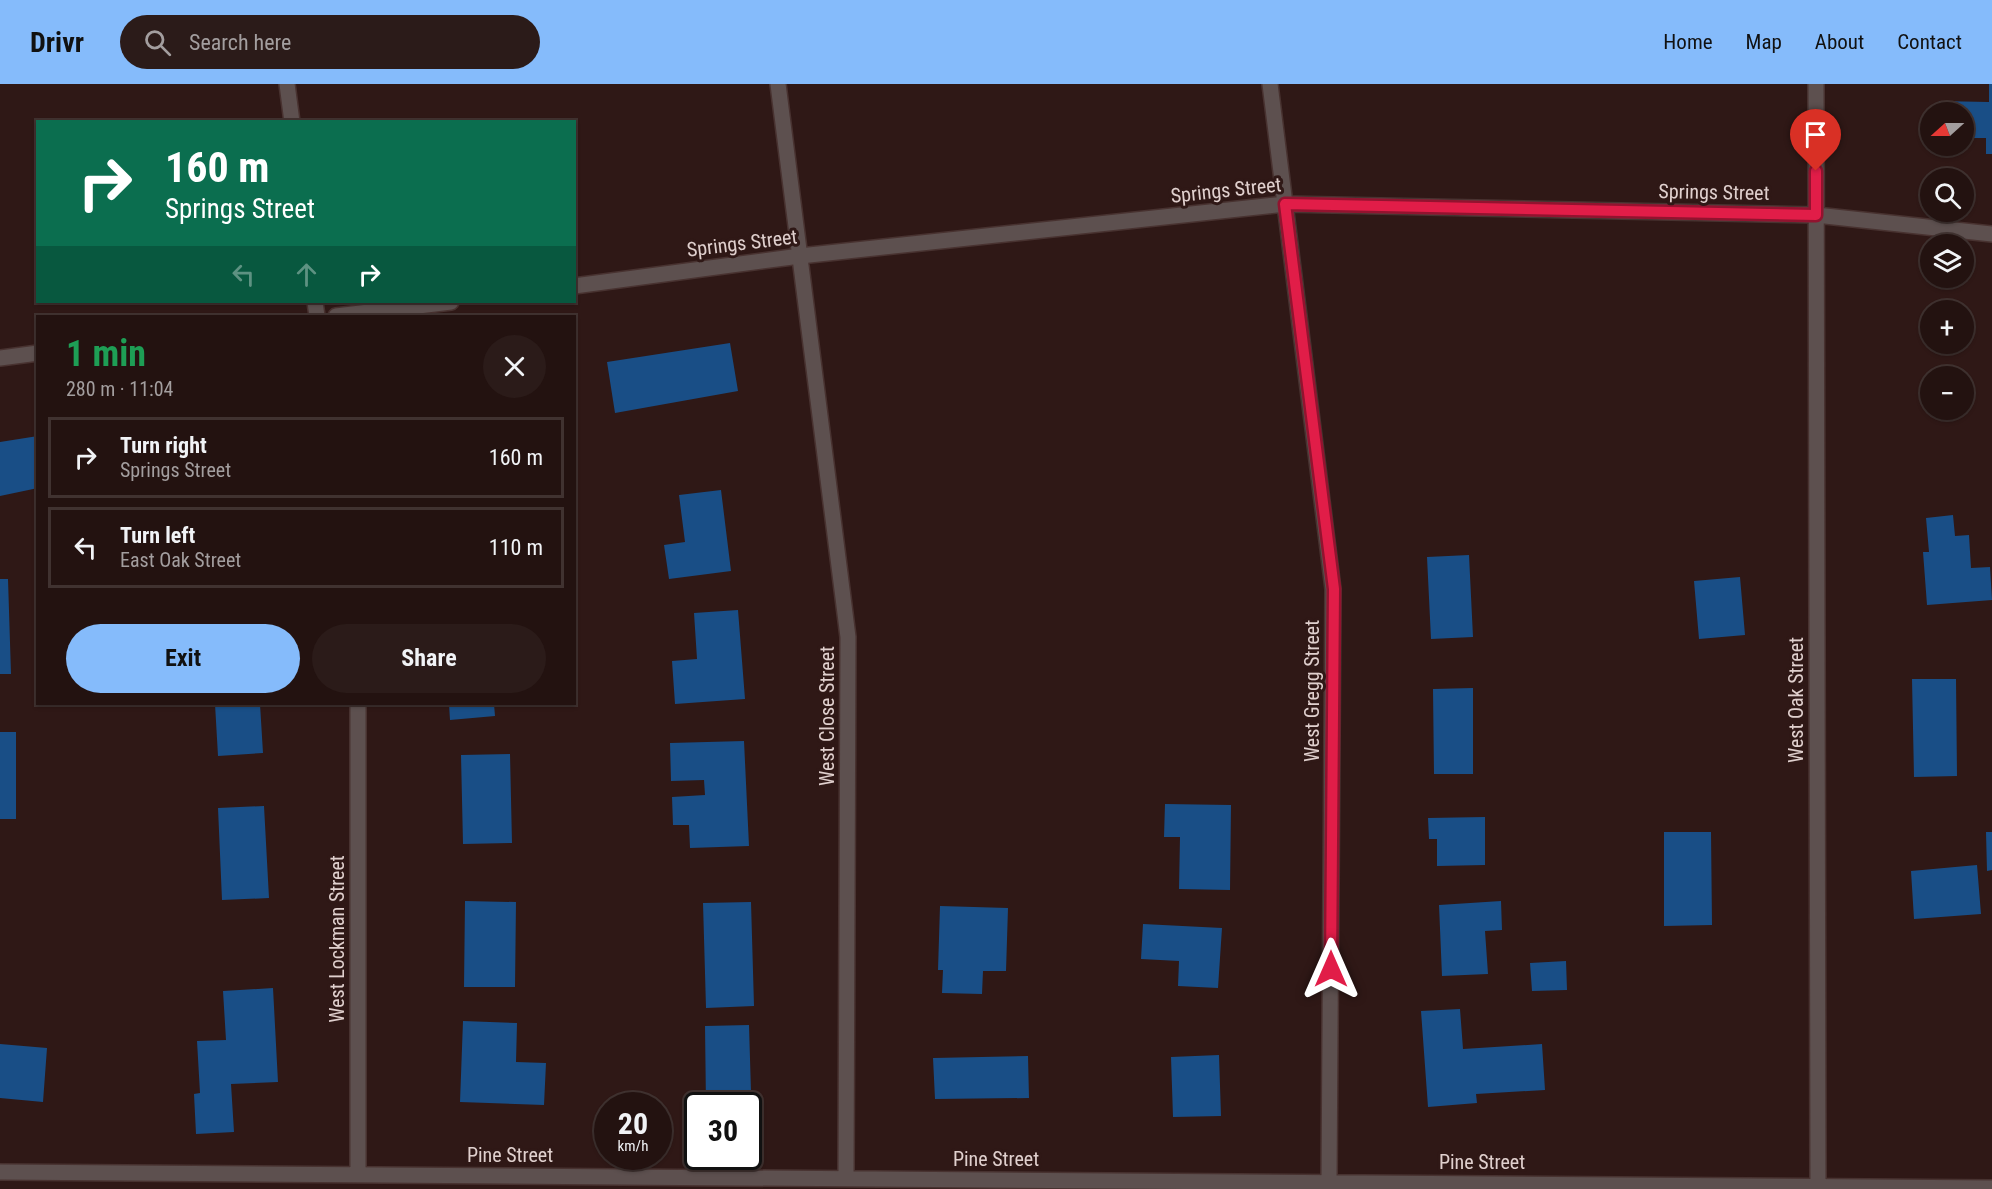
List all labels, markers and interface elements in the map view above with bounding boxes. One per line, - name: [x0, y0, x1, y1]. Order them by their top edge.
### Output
- search box: [120, 15, 540, 69]
- text: Drivr: [30, 26, 84, 59]
- icon: search: [141, 26, 174, 59]
- text: Search here: [189, 30, 291, 55]
- text: Home: [1663, 30, 1713, 54]
- text: Map: [1746, 30, 1782, 54]
- text: About: [1815, 30, 1864, 54]
- text: Contact: [1897, 30, 1962, 54]
- north arrow: [1920, 102, 1974, 156]
- map controls: [1920, 102, 1974, 420]
- pin: [1790, 109, 1841, 171]
- icon: arrive: [1799, 118, 1832, 151]
- text: 160 m: [165, 143, 270, 192]
- icon: right: [66, 144, 144, 222]
- button: search: [1920, 168, 1974, 222]
- street label: Springs Street: [1170, 172, 1283, 208]
- street label: Springs Street: [1658, 179, 1770, 205]
- text: Springs Street: [165, 193, 315, 225]
- street label: Springs Street: [685, 224, 799, 262]
- button: layers: [1920, 234, 1974, 288]
- icon: left: [227, 258, 260, 291]
- icon: ahead: [290, 258, 323, 291]
- icon: right: [353, 258, 386, 291]
- button: +: [1920, 300, 1974, 354]
- text: 1 min: [66, 333, 146, 375]
- button: close: [483, 335, 546, 398]
- button: −: [1920, 366, 1974, 420]
- text: 280 m · 11:04: [66, 377, 173, 401]
- text: Turn right: [120, 433, 207, 458]
- icon: right: [69, 441, 102, 474]
- text: 160 m: [489, 445, 543, 470]
- text: Springs Street: [120, 458, 231, 482]
- text: Turn left: [120, 523, 195, 548]
- icon: left: [69, 531, 102, 564]
- text: 110 m: [489, 535, 543, 560]
- text: East Oak Street: [120, 548, 241, 572]
- street label: West Gregg Street: [1300, 620, 1324, 762]
- button: Exit: [66, 624, 300, 693]
- button: Share: [312, 624, 546, 693]
- street label: West Oak Street: [1784, 637, 1808, 763]
- street label: West Close Street: [815, 646, 839, 786]
- street label: West Lockman Street: [325, 855, 349, 1023]
- position arrow: [1299, 937, 1363, 1001]
- speed limit sign: 30: [684, 1092, 762, 1170]
- text: 20: [618, 1106, 648, 1141]
- text: km/h: [618, 1137, 648, 1155]
- street label: Pine Street: [467, 1143, 553, 1167]
- street label: Pine Street: [953, 1147, 1039, 1171]
- street label: Pine Street: [1439, 1150, 1525, 1174]

